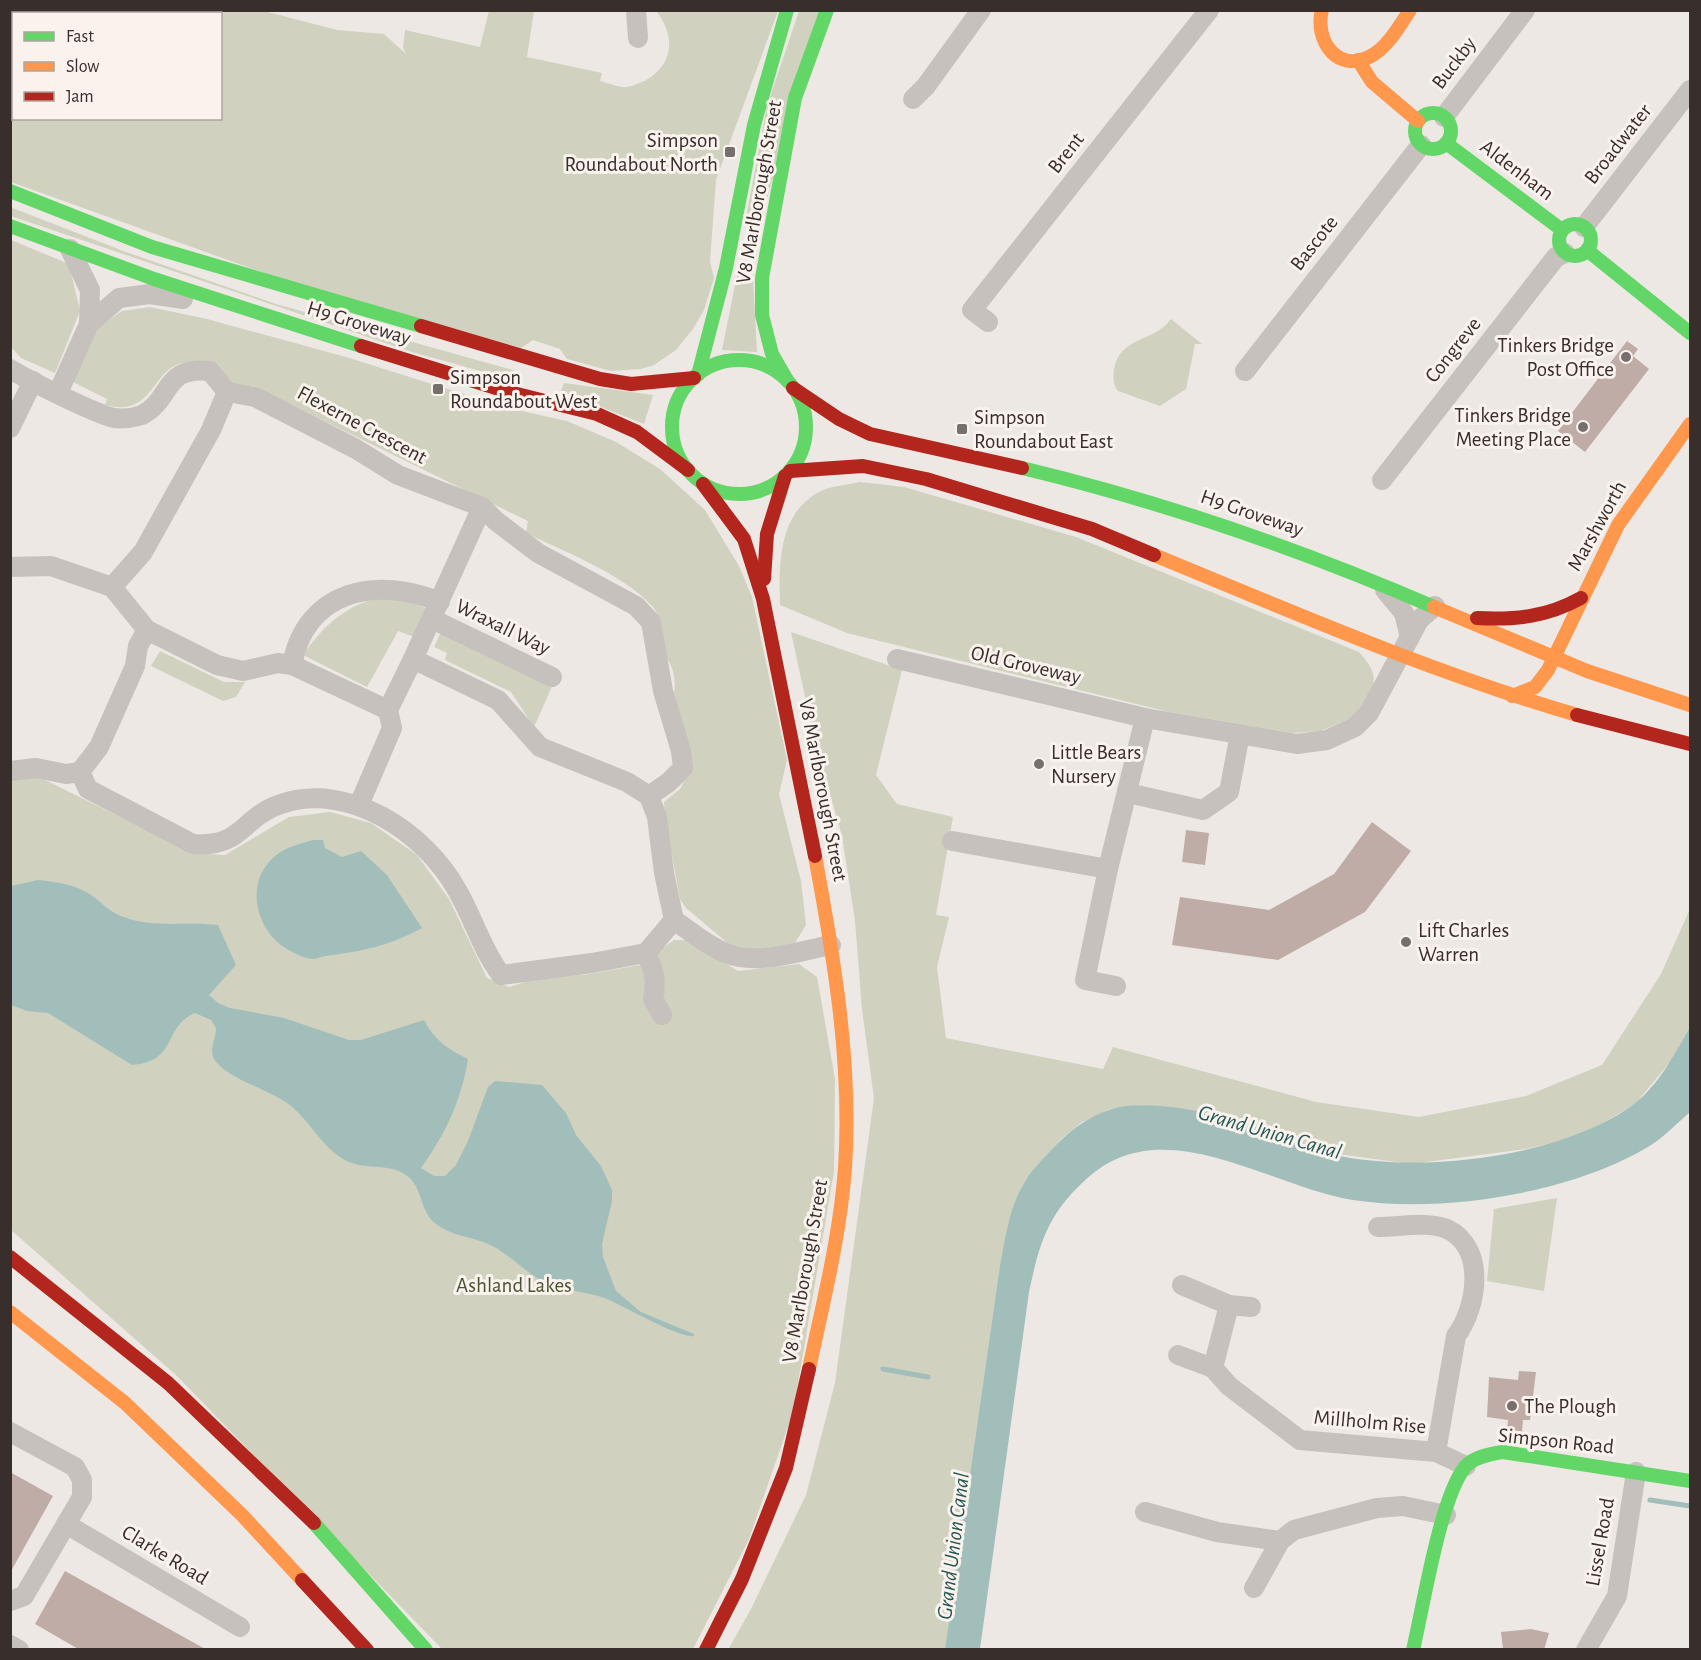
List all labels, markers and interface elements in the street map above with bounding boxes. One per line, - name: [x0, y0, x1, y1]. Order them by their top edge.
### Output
- legend: [12, 12, 222, 120]
- text: Fast: [66, 28, 94, 46]
- street label: Buckby: [1428, 33, 1480, 93]
- text: Slow: [66, 58, 99, 76]
- text: Jam: [66, 88, 94, 106]
- street label: V8 Marlborough Street: [733, 98, 786, 285]
- street label: Broadwater: [1580, 100, 1656, 188]
- street label: Brent: [1044, 129, 1088, 177]
- place label: Simpson Roundabout North: [564, 130, 718, 175]
- street label: Aldenham: [1476, 136, 1558, 204]
- marker: Simpson Roundabout North: [723, 145, 737, 159]
- street label: Bascote: [1286, 212, 1342, 274]
- street label: H9 Groveway: [305, 297, 413, 349]
- street label: Congreve: [1421, 313, 1485, 387]
- place label: Tinkers Bridge Post Office: [1497, 335, 1614, 380]
- marker: Tinkers Bridge Post Office: [1619, 350, 1633, 364]
- place label: Simpson Roundabout West: [450, 367, 597, 412]
- street label: Flexerne Crescent: [294, 382, 430, 468]
- marker: Simpson Roundabout West: [431, 382, 445, 396]
- place label: Tinkers Bridge Meeting Place: [1454, 405, 1571, 450]
- place label: Simpson Roundabout East: [974, 407, 1113, 452]
- marker: Tinkers Bridge Meeting Place: [1576, 420, 1590, 434]
- marker: Simpson Roundabout East: [955, 422, 969, 436]
- street label: Marshworth: [1564, 477, 1630, 575]
- street label: H9 Groveway: [1198, 486, 1306, 540]
- street label: Wraxall Way: [452, 595, 554, 659]
- street label: Old Groveway: [969, 642, 1083, 688]
- street label: V8 Marlborough Street: [795, 697, 851, 883]
- place label: Little Bears Nursery: [1051, 742, 1141, 787]
- marker: Little Bears Nursery: [1032, 757, 1046, 771]
- place label: Lift Charles Warren: [1418, 920, 1509, 965]
- marker: Lift Charles Warren: [1399, 935, 1413, 949]
- water label: Grand Union Canal: [1196, 1101, 1344, 1163]
- street label: V8 Marlborough Street: [779, 1177, 832, 1364]
- park label: Ashland Lakes: [456, 1275, 572, 1296]
- place label: The Plough: [1524, 1396, 1616, 1417]
- marker: The Plough: [1505, 1399, 1519, 1413]
- street label: Millholm Rise: [1313, 1407, 1427, 1437]
- street label: Simpson Road: [1497, 1424, 1615, 1458]
- water label: Grand Union Canal: [933, 1471, 973, 1621]
- street label: Lissel Road: [1582, 1496, 1618, 1588]
- street label: Clarke Road: [118, 1521, 212, 1589]

